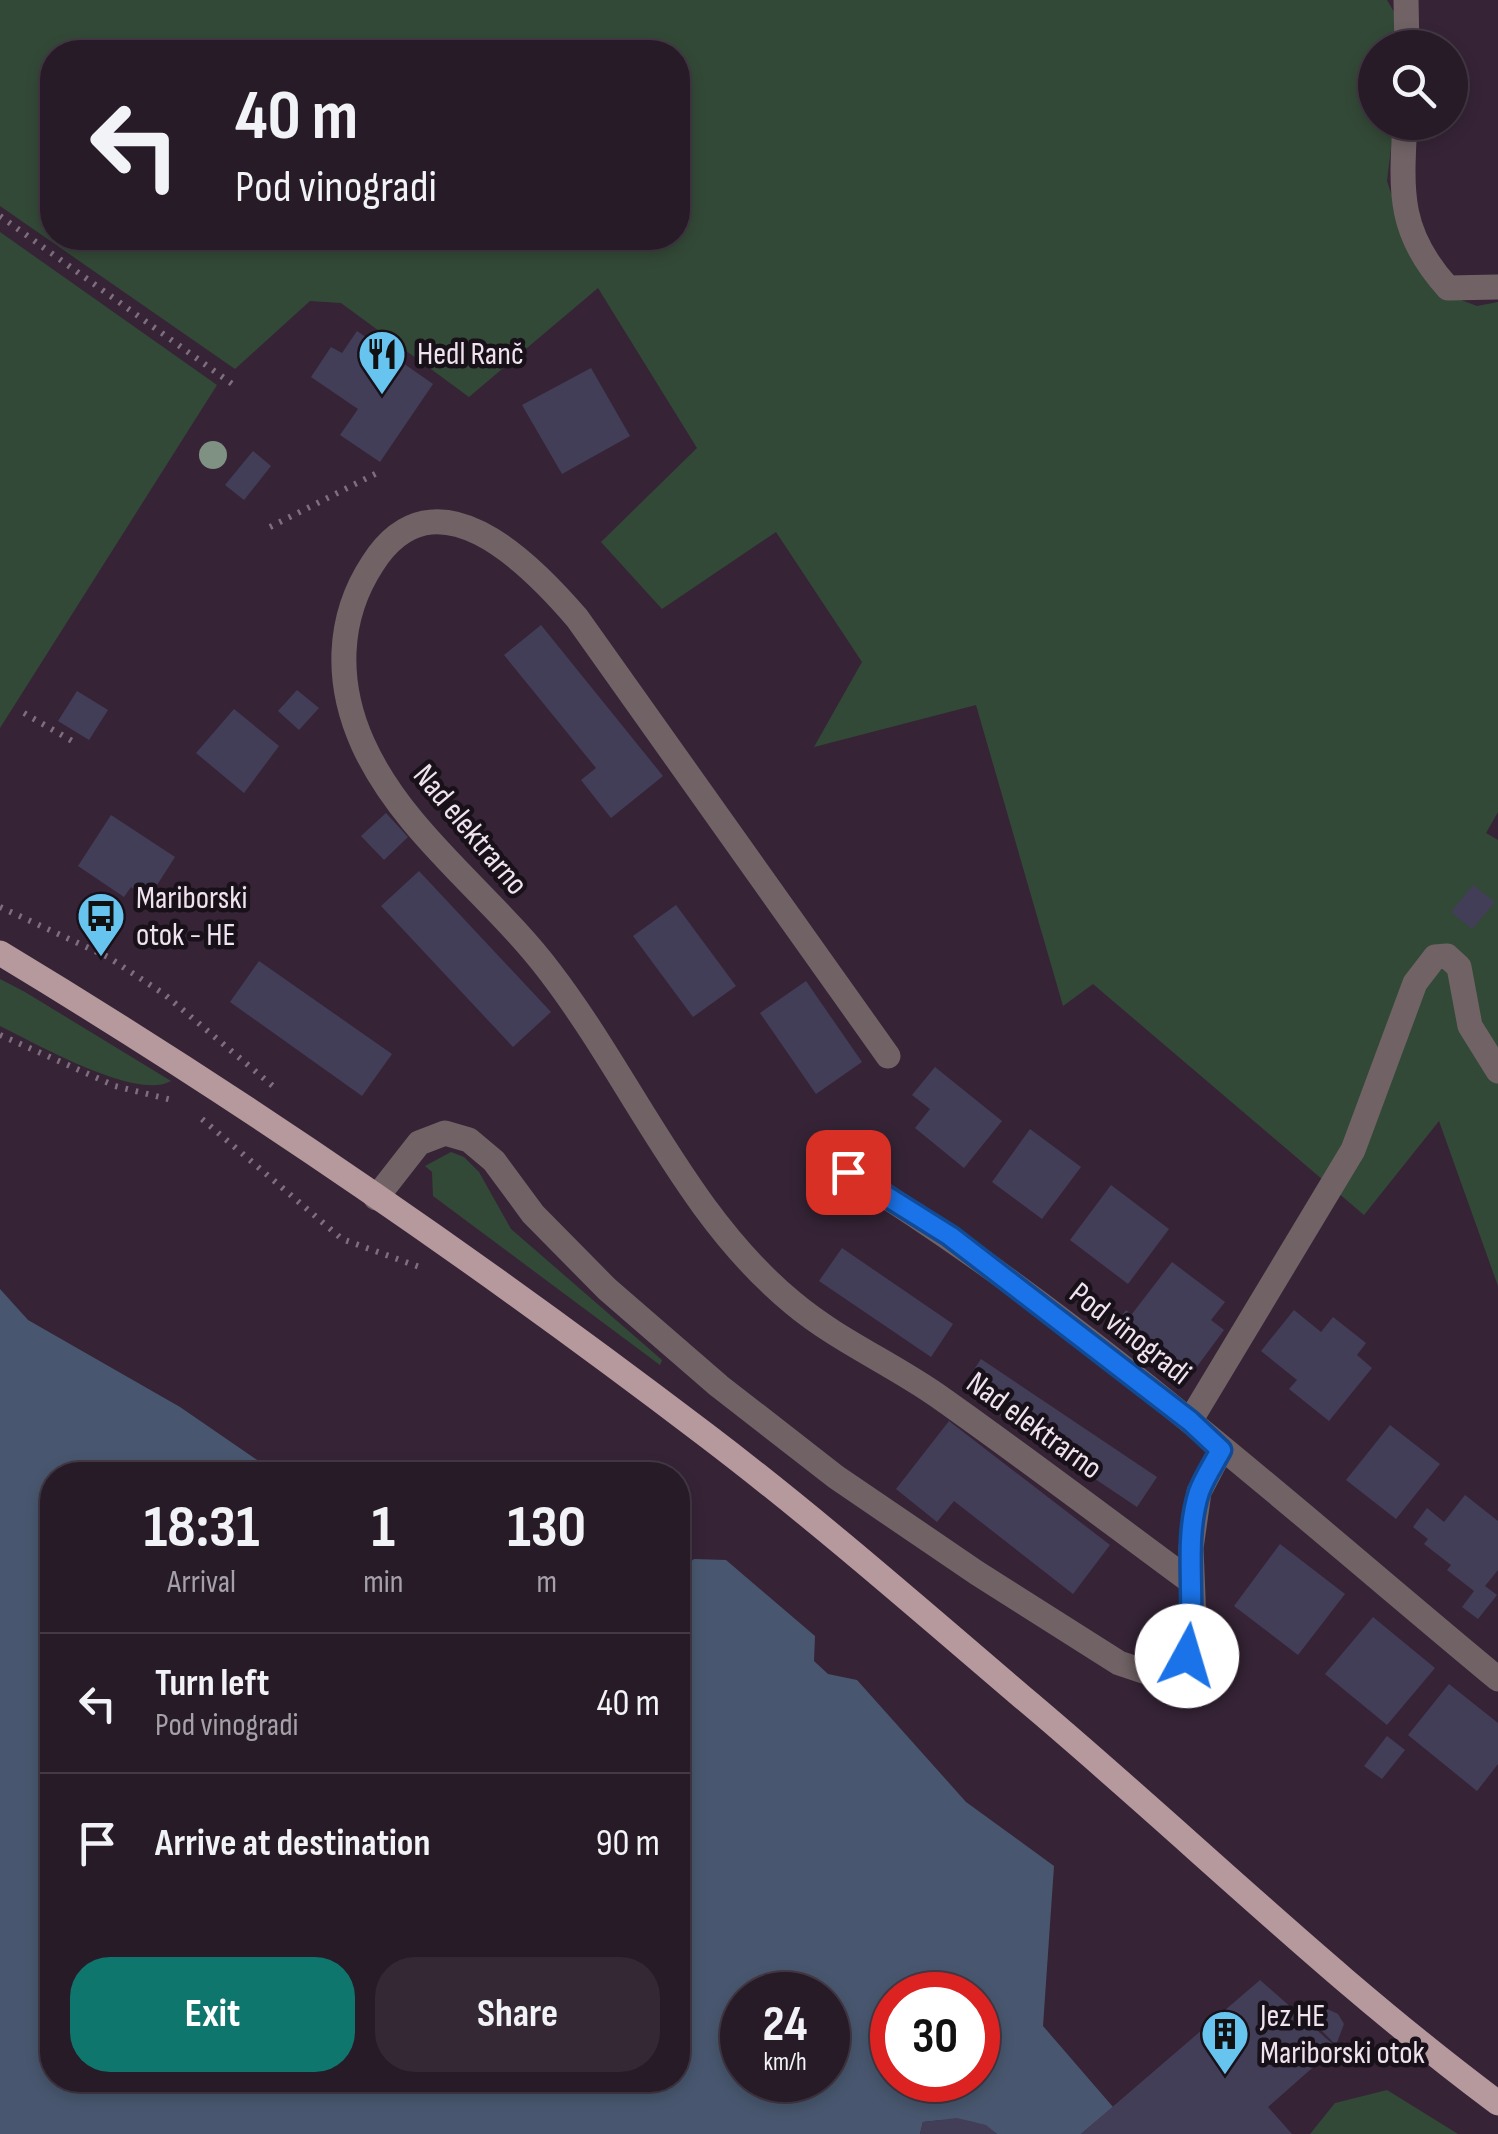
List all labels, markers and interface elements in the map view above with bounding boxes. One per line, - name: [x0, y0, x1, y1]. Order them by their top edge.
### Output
- map controls: [1358, 30, 1468, 140]
- button: search: [1358, 30, 1468, 140]
- text: 40 m: [235, 75, 358, 159]
- icon: left: [70, 80, 200, 210]
- text: Pod vinogradi: [235, 160, 437, 215]
- restaurant icon: Hedl Ranč: [356, 328, 408, 396]
- place label: Hedl Ranč: [417, 335, 524, 374]
- street label: Nad elektrarno: [404, 757, 536, 903]
- place label: Mariborski otok - HE: [136, 879, 247, 955]
- bus stop icon: Mariborski otok - HE: [75, 890, 127, 958]
- pin: [806, 1130, 891, 1215]
- icon: arrive: [821, 1145, 876, 1200]
- street label: Pod vinogradi: [1061, 1274, 1199, 1394]
- street label: Nad elektrarno: [959, 1364, 1109, 1488]
- text: 18:31: [144, 1492, 259, 1564]
- text: 1: [372, 1492, 395, 1564]
- text: 130: [507, 1492, 586, 1564]
- text: Arrival: [167, 1563, 236, 1602]
- text: min: [363, 1563, 403, 1602]
- text: m: [536, 1563, 557, 1602]
- position arrow: [1135, 1604, 1239, 1708]
- text: Turn left: [155, 1661, 269, 1706]
- icon: left: [70, 1676, 125, 1731]
- text: 40 m: [597, 1681, 660, 1726]
- text: Pod vinogradi: [155, 1706, 299, 1745]
- icon: arrive: [70, 1816, 125, 1871]
- text: Arrive at destination: [155, 1821, 430, 1866]
- text: 90 m: [596, 1821, 660, 1866]
- button: Exit: [70, 1957, 355, 2072]
- button: Share: [375, 1957, 660, 2072]
- speed limit sign: 30: [870, 1972, 1000, 2102]
- text: 24: [763, 1995, 807, 2055]
- place label: Jez HE Mariborski otok: [1259, 1997, 1425, 2073]
- building icon: Jez HE Mariborski otok: [1199, 2008, 1251, 2076]
- text: km/h: [763, 2047, 807, 2078]

